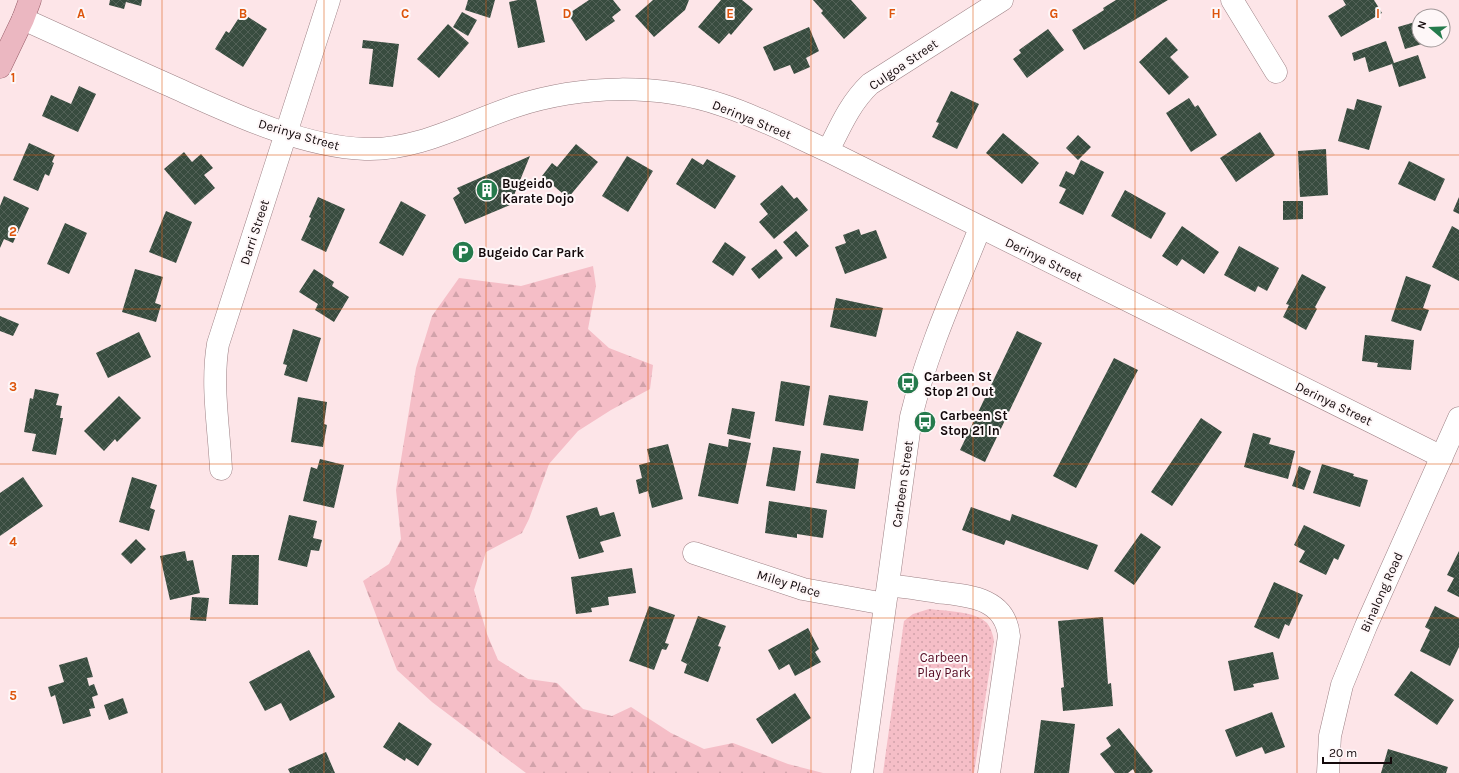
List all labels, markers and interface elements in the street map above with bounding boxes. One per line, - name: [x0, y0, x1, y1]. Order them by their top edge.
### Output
- text: A: [77, 6, 85, 21]
- text: B: [239, 6, 247, 21]
- text: C: [401, 6, 409, 21]
- text: D: [563, 6, 572, 21]
- text: E: [726, 6, 734, 21]
- text: F: [888, 6, 896, 21]
- text: G: [1050, 6, 1058, 21]
- text: H: [1211, 6, 1221, 21]
- text: I: [1376, 6, 1380, 21]
- north arrow: [1411, 8, 1451, 48]
- text: N: [1415, 19, 1429, 31]
- street label: Culgoa Street: [866, 36, 941, 93]
- text: 1: [11, 70, 15, 85]
- street label: Derinya Street: [710, 97, 794, 142]
- street label: Derinya Street: [257, 116, 341, 153]
- place label: Bugeido Karate Dojo: [502, 176, 574, 206]
- building icon: Bugeido Karate Dojo: [474, 177, 500, 203]
- street label: Darri Street: [237, 198, 272, 267]
- text: 2: [9, 224, 17, 239]
- street label: Derinya Street: [1003, 234, 1085, 285]
- parking icon: Bugeido Car Park: [450, 239, 476, 265]
- place label: Bugeido Car Park: [478, 245, 584, 260]
- place label: Carbeen St Stop 21 Out: [924, 369, 994, 399]
- bus stop icon: Carbeen St Stop 21 Out: [895, 370, 921, 396]
- street label: Derinya Street: [1293, 378, 1375, 429]
- text: 3: [9, 379, 17, 394]
- place label: Carbeen St Stop 21 In: [940, 408, 1008, 438]
- bus stop icon: Carbeen St Stop 21 In: [912, 409, 938, 435]
- street label: Carbeen Street: [889, 440, 916, 528]
- text: 4: [9, 534, 17, 549]
- street label: Binalong Road: [1357, 550, 1406, 634]
- street label: Miley Place: [755, 567, 823, 600]
- park label: Carbeen Play Park: [917, 650, 971, 680]
- text: 5: [9, 688, 17, 703]
- scale bar: [1323, 739, 1391, 765]
- text: 20 m: [1329, 746, 1357, 760]

